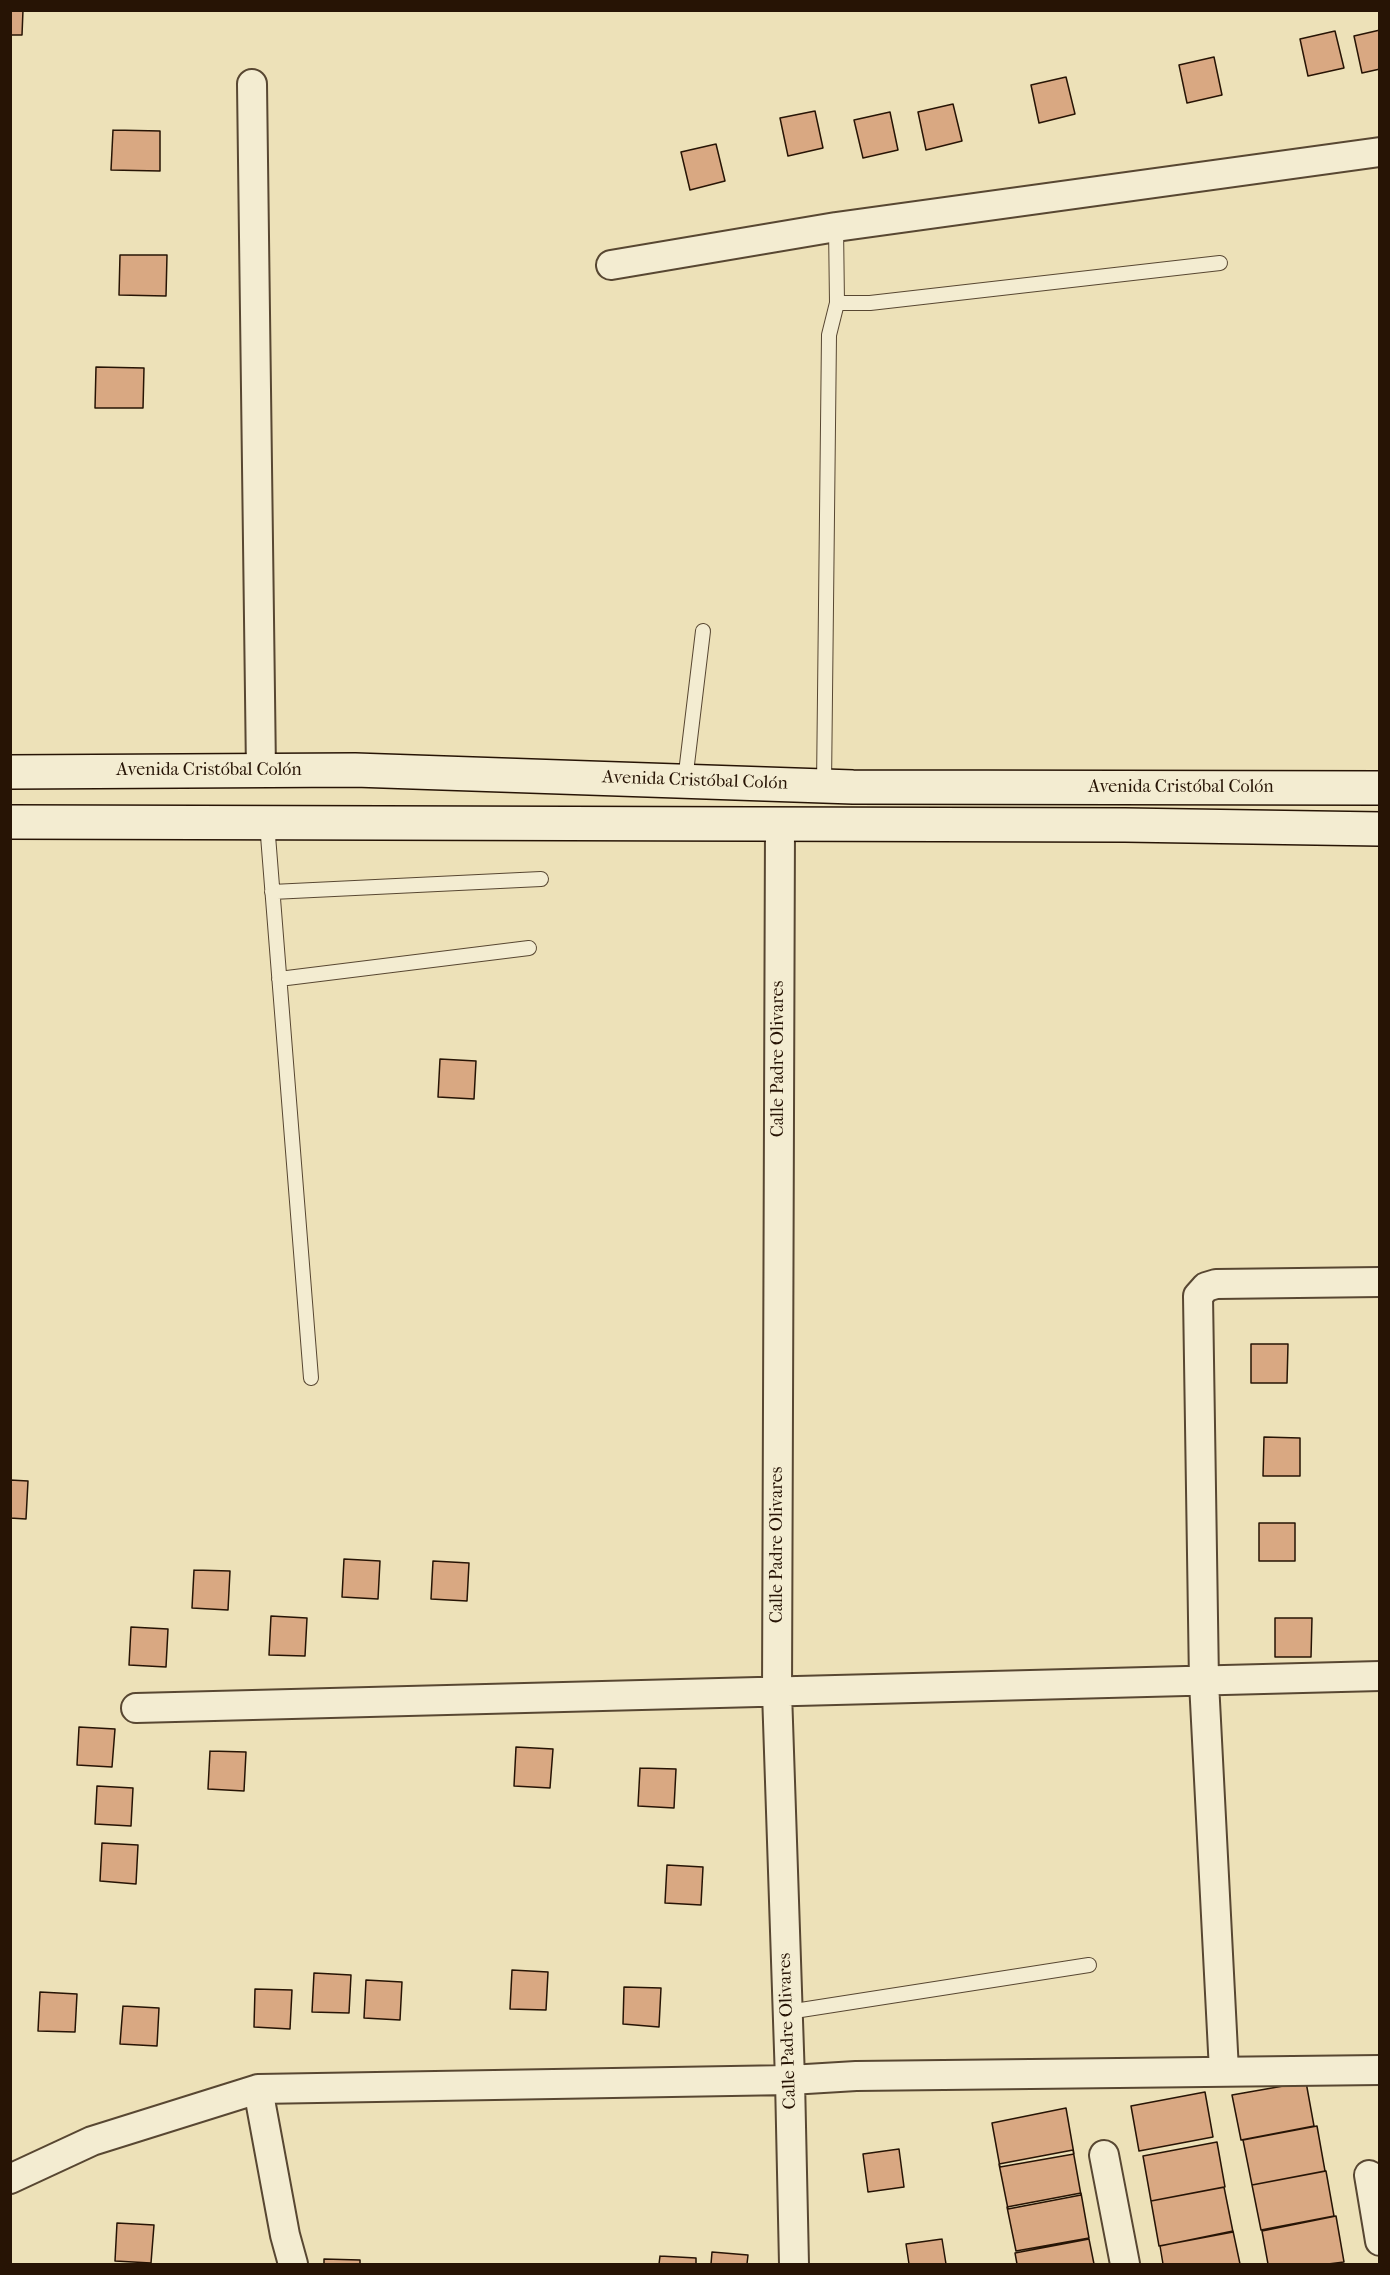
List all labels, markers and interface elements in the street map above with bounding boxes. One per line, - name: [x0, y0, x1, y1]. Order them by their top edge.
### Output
- street label: Avenida Cristóbal Colón: [116, 760, 302, 782]
- street label: Avenida Cristóbal Colón: [602, 767, 788, 795]
- street label: Avenida Cristóbal Colón: [1088, 777, 1274, 799]
- street label: Calle Padre Olivares: [768, 981, 790, 1137]
- street label: Calle Padre Olivares: [767, 1467, 789, 1623]
- street label: Calle Padre Olivares: [774, 1952, 802, 2110]

